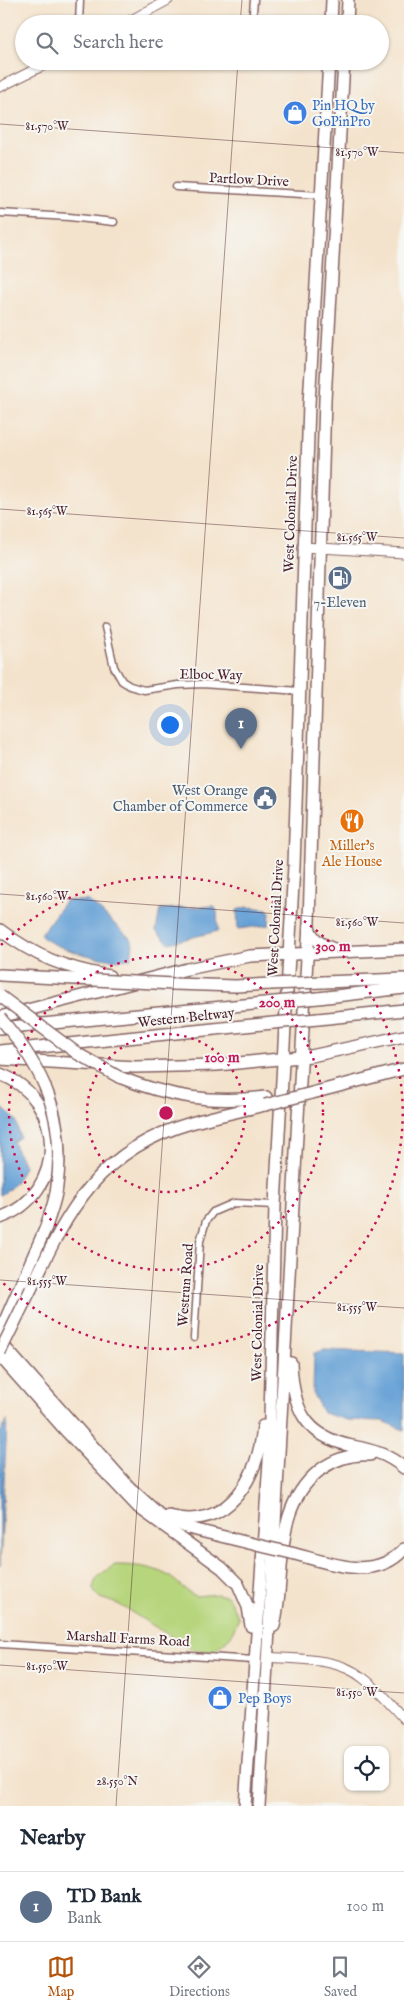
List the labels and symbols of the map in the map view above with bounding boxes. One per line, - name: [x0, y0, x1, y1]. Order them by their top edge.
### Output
- place label: Pin HQ by GoPinPro: [312, 97, 375, 131]
- shop icon: Pin HQ by GoPinPro: [282, 100, 308, 126]
- text: 81.570°W: [26, 119, 69, 134]
- text: 81.570°W: [336, 145, 379, 160]
- street label: Partlow Drive: [209, 169, 290, 191]
- street label: West Colonial Drive: [280, 455, 302, 573]
- text: 81.565°W: [27, 504, 68, 519]
- text: 81.565°W: [337, 530, 378, 545]
- fuel station icon: 7-Eleven: [327, 565, 353, 591]
- place label: 7-Eleven: [314, 594, 367, 612]
- street label: Elboc Way: [179, 665, 243, 685]
- pin: 1: [225, 708, 257, 749]
- your location: [157, 712, 183, 738]
- place label: West Orange Chamber of Commerce: [113, 782, 249, 816]
- public building icon: West Orange Chamber of Commerce: [252, 785, 278, 811]
- restaurant icon: Miller's Ale House: [339, 808, 365, 834]
- place label: Miller's Ale House: [321, 837, 383, 871]
- street label: West Colonial Drive: [264, 858, 288, 977]
- text: 81.560°W: [26, 889, 69, 904]
- text: 81.560°W: [336, 915, 379, 930]
- text: 300 m: [315, 937, 351, 956]
- text: 200 m: [259, 993, 296, 1012]
- street label: Western Beltway: [137, 1004, 235, 1032]
- text: 100 m: [204, 1048, 240, 1067]
- centre of rings: [157, 1104, 175, 1122]
- street label: Westrun Road: [174, 1242, 198, 1327]
- street label: West Colonial Drive: [248, 1264, 268, 1382]
- text: 81.555°W: [27, 1274, 68, 1289]
- text: 81.555°W: [337, 1300, 378, 1315]
- street label: Marshall Farms Road: [66, 1627, 191, 1651]
- text: 81.550°W: [26, 1659, 68, 1674]
- shop icon: Pep Boys: [207, 1685, 233, 1711]
- text: 81.550°W: [336, 1685, 378, 1700]
- place label: Pep Boys: [238, 1690, 292, 1708]
- text: 28.550°N: [96, 1774, 138, 1789]

